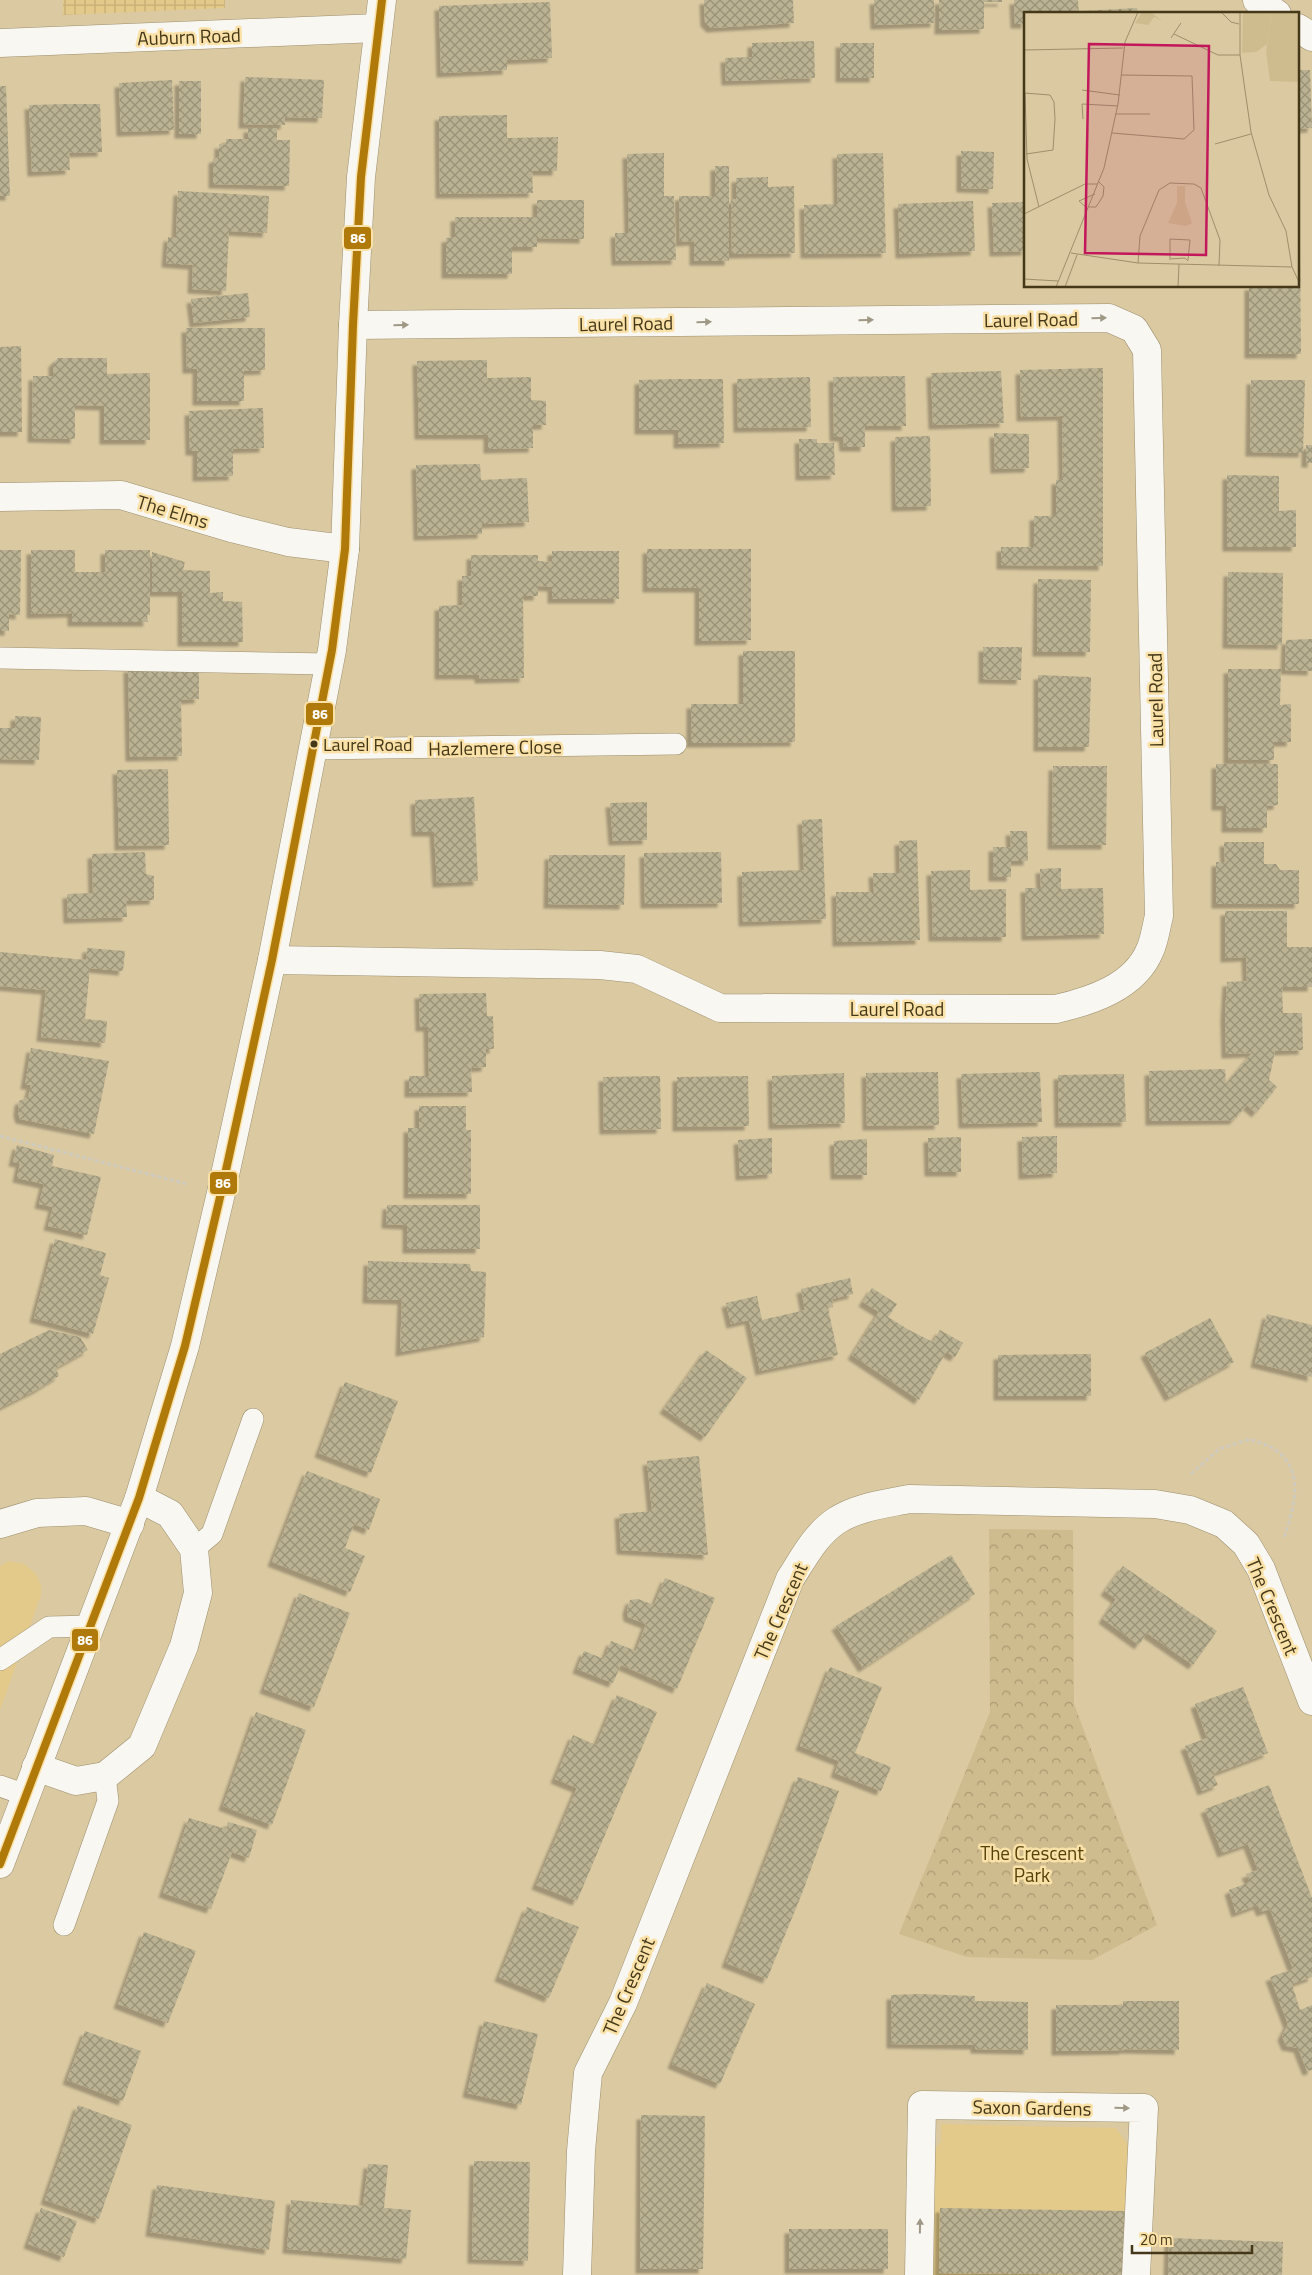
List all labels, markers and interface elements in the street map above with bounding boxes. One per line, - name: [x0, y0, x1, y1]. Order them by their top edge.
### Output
- inset map: [1024, 12, 1300, 288]
- street label: Auburn Road: [137, 20, 241, 52]
- line badge: 86: [343, 226, 372, 250]
- text: 86: [350, 227, 366, 248]
- street label: Laurel Road: [984, 304, 1078, 334]
- street label: Laurel Road: [579, 308, 673, 338]
- one-way arrow: [1091, 314, 1107, 322]
- one-way arrow: [858, 316, 874, 324]
- one-way arrow: [696, 318, 712, 326]
- one-way arrow: [394, 321, 410, 329]
- street label: The Elms: [134, 486, 213, 536]
- street label: Laurel Road: [1140, 653, 1170, 747]
- line badge: 86: [305, 702, 334, 726]
- text: 86: [312, 703, 328, 724]
- place label: Laurel Road: [323, 731, 412, 758]
- street label: Hazlemere Close: [428, 731, 562, 763]
- marker: Laurel Road: [309, 739, 319, 749]
- street label: Laurel Road: [850, 994, 944, 1023]
- line badge: 86: [209, 1171, 238, 1195]
- text: 86: [215, 1172, 231, 1193]
- street label: The Crescent: [1239, 1553, 1307, 1660]
- street label: The Crescent: [746, 1557, 814, 1664]
- line badge: 86: [71, 1628, 99, 1652]
- text: 86: [77, 1629, 93, 1650]
- park label: The Crescent Park: [980, 1838, 1084, 1889]
- street label: The Crescent: [594, 1932, 662, 2039]
- street label: Saxon Gardens: [972, 2091, 1092, 2123]
- one-way arrow: [1114, 2104, 1130, 2112]
- one-way arrow: [916, 2218, 924, 2234]
- scale bar: [1132, 2222, 1252, 2254]
- text: 20 m: [1140, 2228, 1173, 2251]

